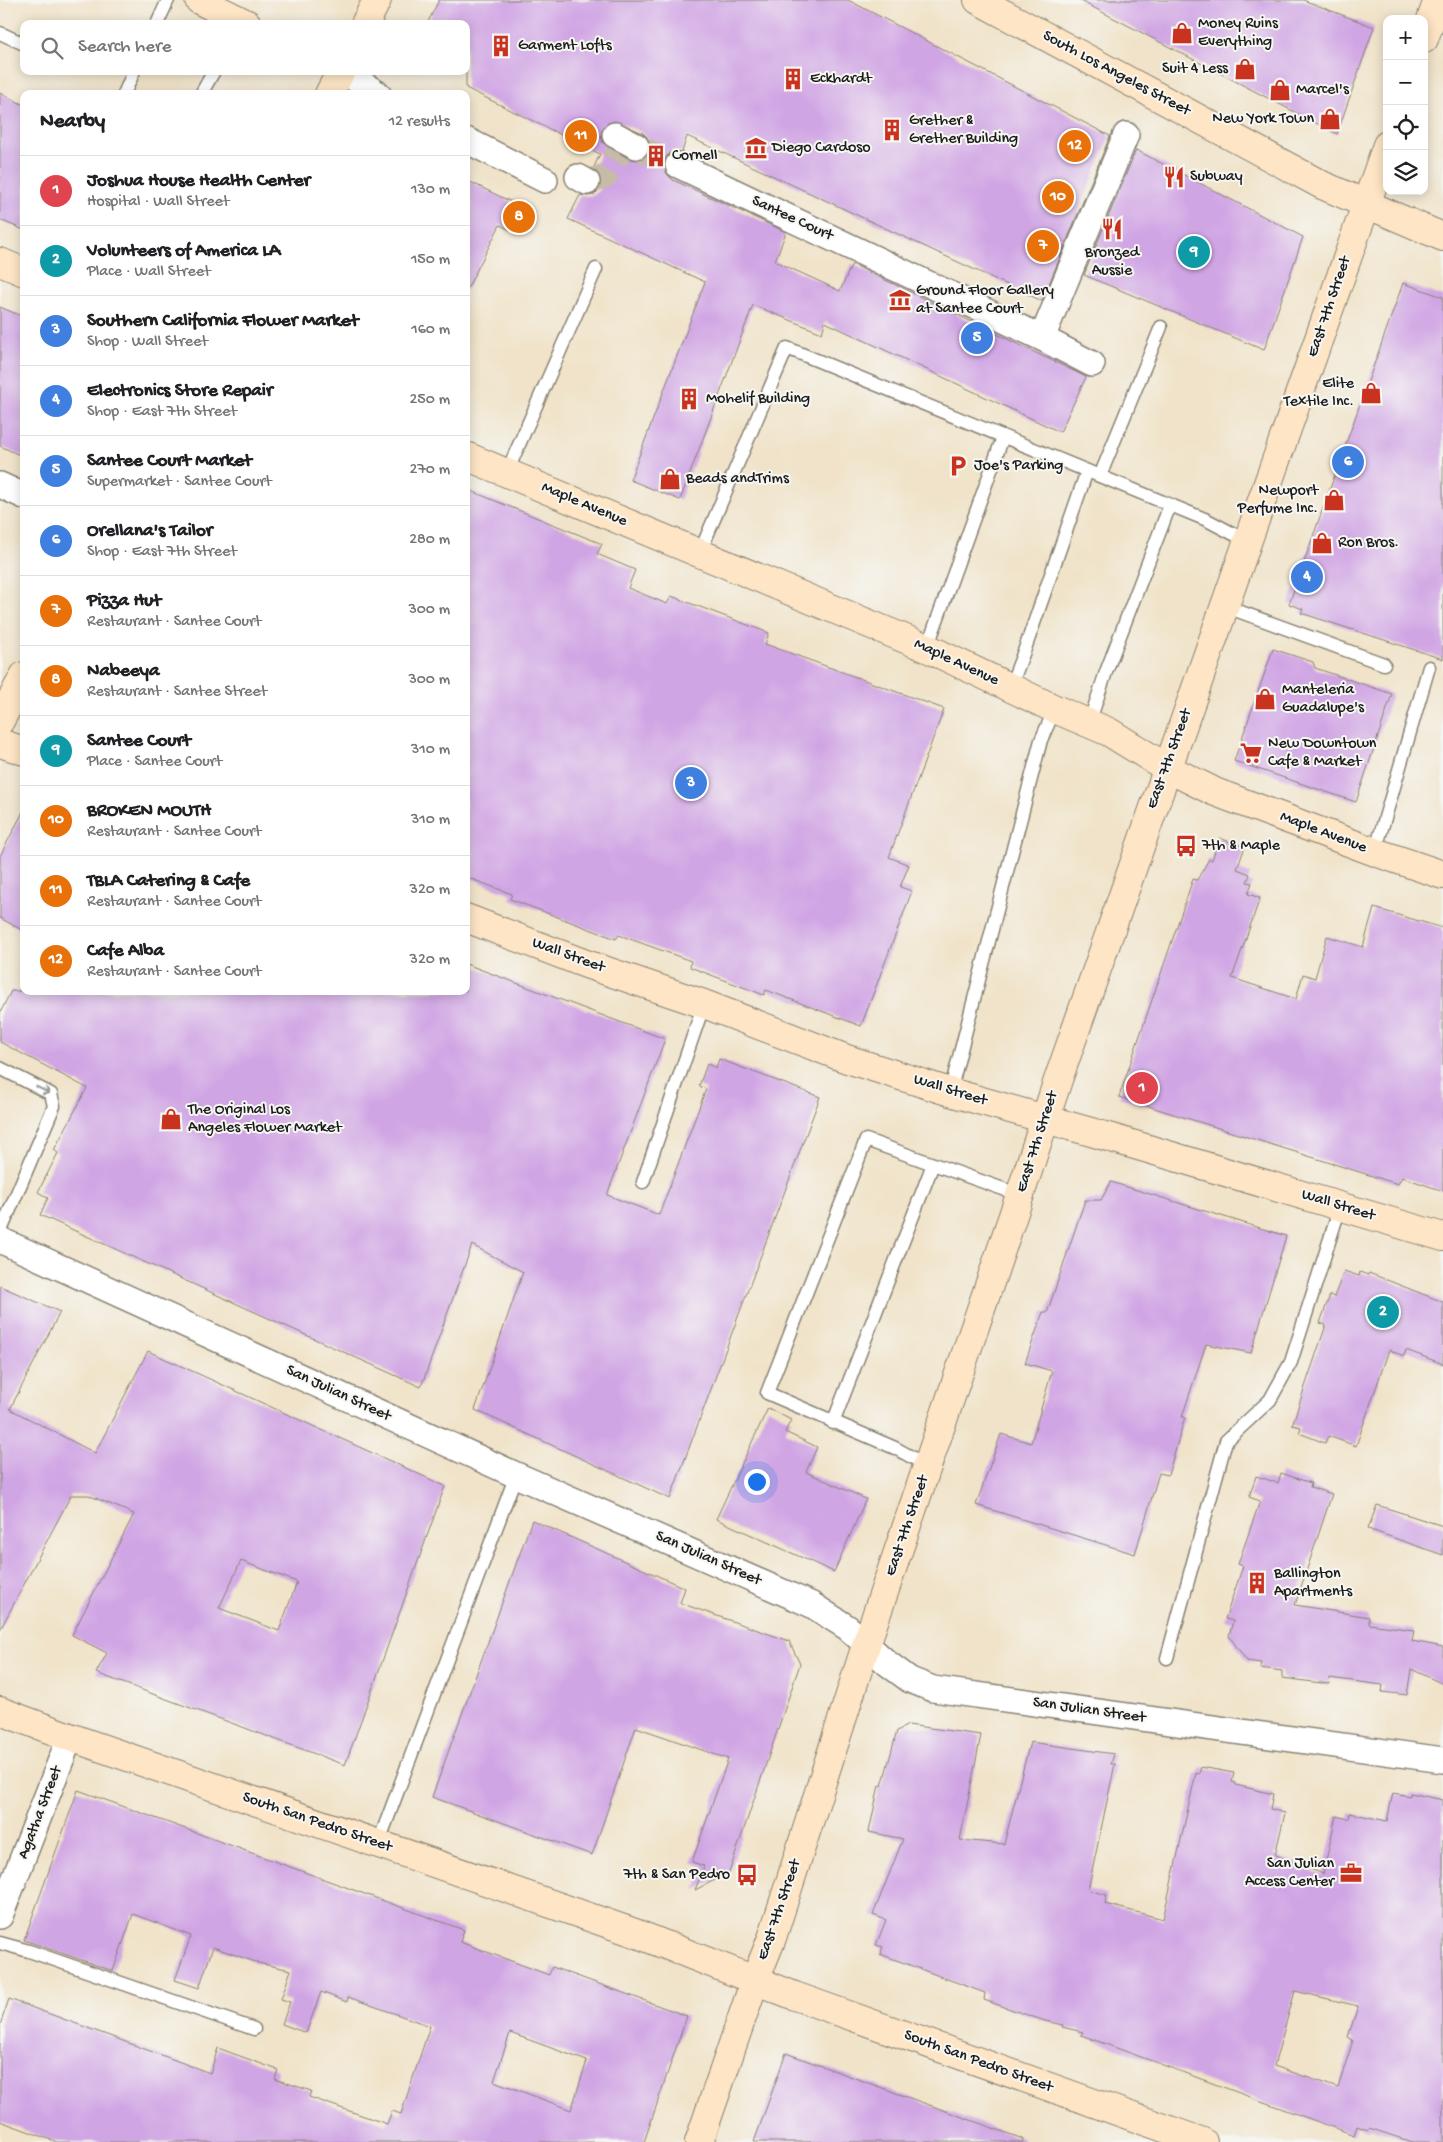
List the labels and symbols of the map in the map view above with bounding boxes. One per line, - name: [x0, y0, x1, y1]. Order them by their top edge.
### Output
- place label: Money Ruins Everything: [1198, 15, 1279, 52]
- shop icon: Money Ruins Everything: [1169, 20, 1195, 46]
- street label: South Los Angeles Street: [1039, 27, 1194, 122]
- building icon: Garment Lofts: [488, 33, 514, 59]
- place label: Garment Lofts: [518, 37, 613, 56]
- shop icon: Suit 4 Less: [1232, 56, 1258, 82]
- place label: Suit 4 Less: [1162, 60, 1229, 79]
- building icon: Eckhardt: [780, 66, 806, 92]
- place label: Eckhardt: [810, 70, 873, 89]
- shop icon: Marcel's: [1267, 77, 1293, 103]
- place label: Marcel's: [1296, 81, 1350, 100]
- shop icon: New York Town: [1317, 106, 1343, 132]
- place label: New York Town: [1212, 110, 1314, 129]
- place label: Grether & Grether Building: [909, 112, 1018, 149]
- pin: 11: [565, 117, 597, 155]
- building icon: Grether & Grether Building: [879, 117, 905, 143]
- pin: 12: [1059, 127, 1091, 165]
- museum icon: Diego Cardoso: [743, 135, 769, 161]
- place label: Diego Cardoso: [771, 139, 870, 158]
- building icon: Cornell: [643, 143, 669, 169]
- place label: Cornell: [672, 147, 718, 166]
- restaurant icon: Subway: [1161, 164, 1187, 190]
- place label: Subway: [1190, 168, 1243, 187]
- pin: 10: [1042, 178, 1074, 216]
- street label: Santee Court: [748, 192, 837, 247]
- pin: 8: [503, 198, 535, 236]
- restaurant icon: Bronzed Aussie: [1099, 216, 1125, 242]
- pin: 7: [1027, 227, 1059, 265]
- pin: 9: [1178, 233, 1210, 271]
- place label: Bronzed Aussie: [1084, 244, 1141, 281]
- street label: East 7th Street: [1304, 253, 1357, 360]
- place label: Ground Floor Gallery at Santee Court: [916, 282, 1054, 319]
- museum icon: Ground Floor Gallery at Santee Court: [887, 287, 913, 313]
- pin: 5: [961, 319, 993, 357]
- place label: Elite Textile Inc.: [1283, 375, 1355, 412]
- shop icon: Elite Textile Inc.: [1358, 380, 1384, 406]
- building icon: Mohelif Building: [676, 386, 702, 412]
- place label: Mohelif Building: [706, 390, 810, 409]
- pin: 6: [1332, 443, 1364, 481]
- parking icon: Joe's Parking: [945, 453, 971, 479]
- place label: Joe's Parking: [974, 457, 1063, 476]
- shop icon: Beads andTrims: [657, 466, 683, 492]
- place label: Beads andTrims: [685, 470, 790, 489]
- street label: Maple Avenue: [538, 478, 631, 532]
- place label: Newport Perfume Inc.: [1237, 482, 1319, 519]
- shop icon: Newport Perfume Inc.: [1321, 487, 1347, 513]
- shop icon: Ron Bros.: [1309, 530, 1335, 556]
- place label: Ron Bros.: [1338, 534, 1399, 553]
- pin: 4: [1291, 558, 1323, 596]
- street label: Maple Avenue: [911, 635, 1002, 691]
- place label: Manteleria Guadalupe's: [1282, 681, 1365, 718]
- shop icon: Manteleria Guadalupe's: [1252, 686, 1278, 712]
- street label: East 7th Street: [1143, 705, 1197, 812]
- place label: New Downtown Cafe & Market: [1268, 735, 1377, 772]
- supermarket icon: New Downtown Cafe & Market: [1238, 740, 1264, 766]
- pin: 3: [675, 764, 707, 802]
- street label: Maple Avenue: [1277, 808, 1370, 859]
- bus stop icon: 7th & Maple: [1173, 833, 1199, 859]
- place label: 7th & Maple: [1201, 837, 1281, 856]
- street label: Wall Street: [529, 934, 608, 978]
- pin: 1: [1126, 1069, 1158, 1107]
- street label: Wall Street: [911, 1071, 991, 1112]
- one-way arrow: [36, 1085, 51, 1095]
- street label: East 7th Street: [1013, 1088, 1064, 1195]
- place label: The Original Los Angeles Flower Market: [187, 1101, 343, 1138]
- shop icon: The Original Los Angeles Flower Market: [158, 1106, 184, 1132]
- street label: Wall Street: [1299, 1186, 1379, 1227]
- pin: 2: [1367, 1293, 1399, 1331]
- street label: San Julian Street: [283, 1361, 395, 1427]
- your location: [744, 1469, 770, 1495]
- street label: East 7th Street: [882, 1472, 935, 1579]
- street label: San Julian Street: [652, 1527, 765, 1591]
- place label: Ballington Apartments: [1273, 1565, 1353, 1602]
- building icon: Ballington Apartments: [1244, 1570, 1270, 1596]
- street label: San Julian Street: [1031, 1694, 1148, 1729]
- street label: Agatha Street: [15, 1763, 68, 1862]
- street label: South San Pedro Street: [240, 1789, 396, 1858]
- place label: San Julian Access Center: [1245, 1855, 1335, 1892]
- street label: East 7th Street: [754, 1856, 807, 1963]
- office icon: San Julian Access Center: [1338, 1860, 1364, 1886]
- bus stop icon: 7th & San Pedro: [734, 1862, 760, 1888]
- place label: 7th & San Pedro: [622, 1866, 730, 1885]
- street label: South San Pedro Street: [901, 2026, 1056, 2098]

